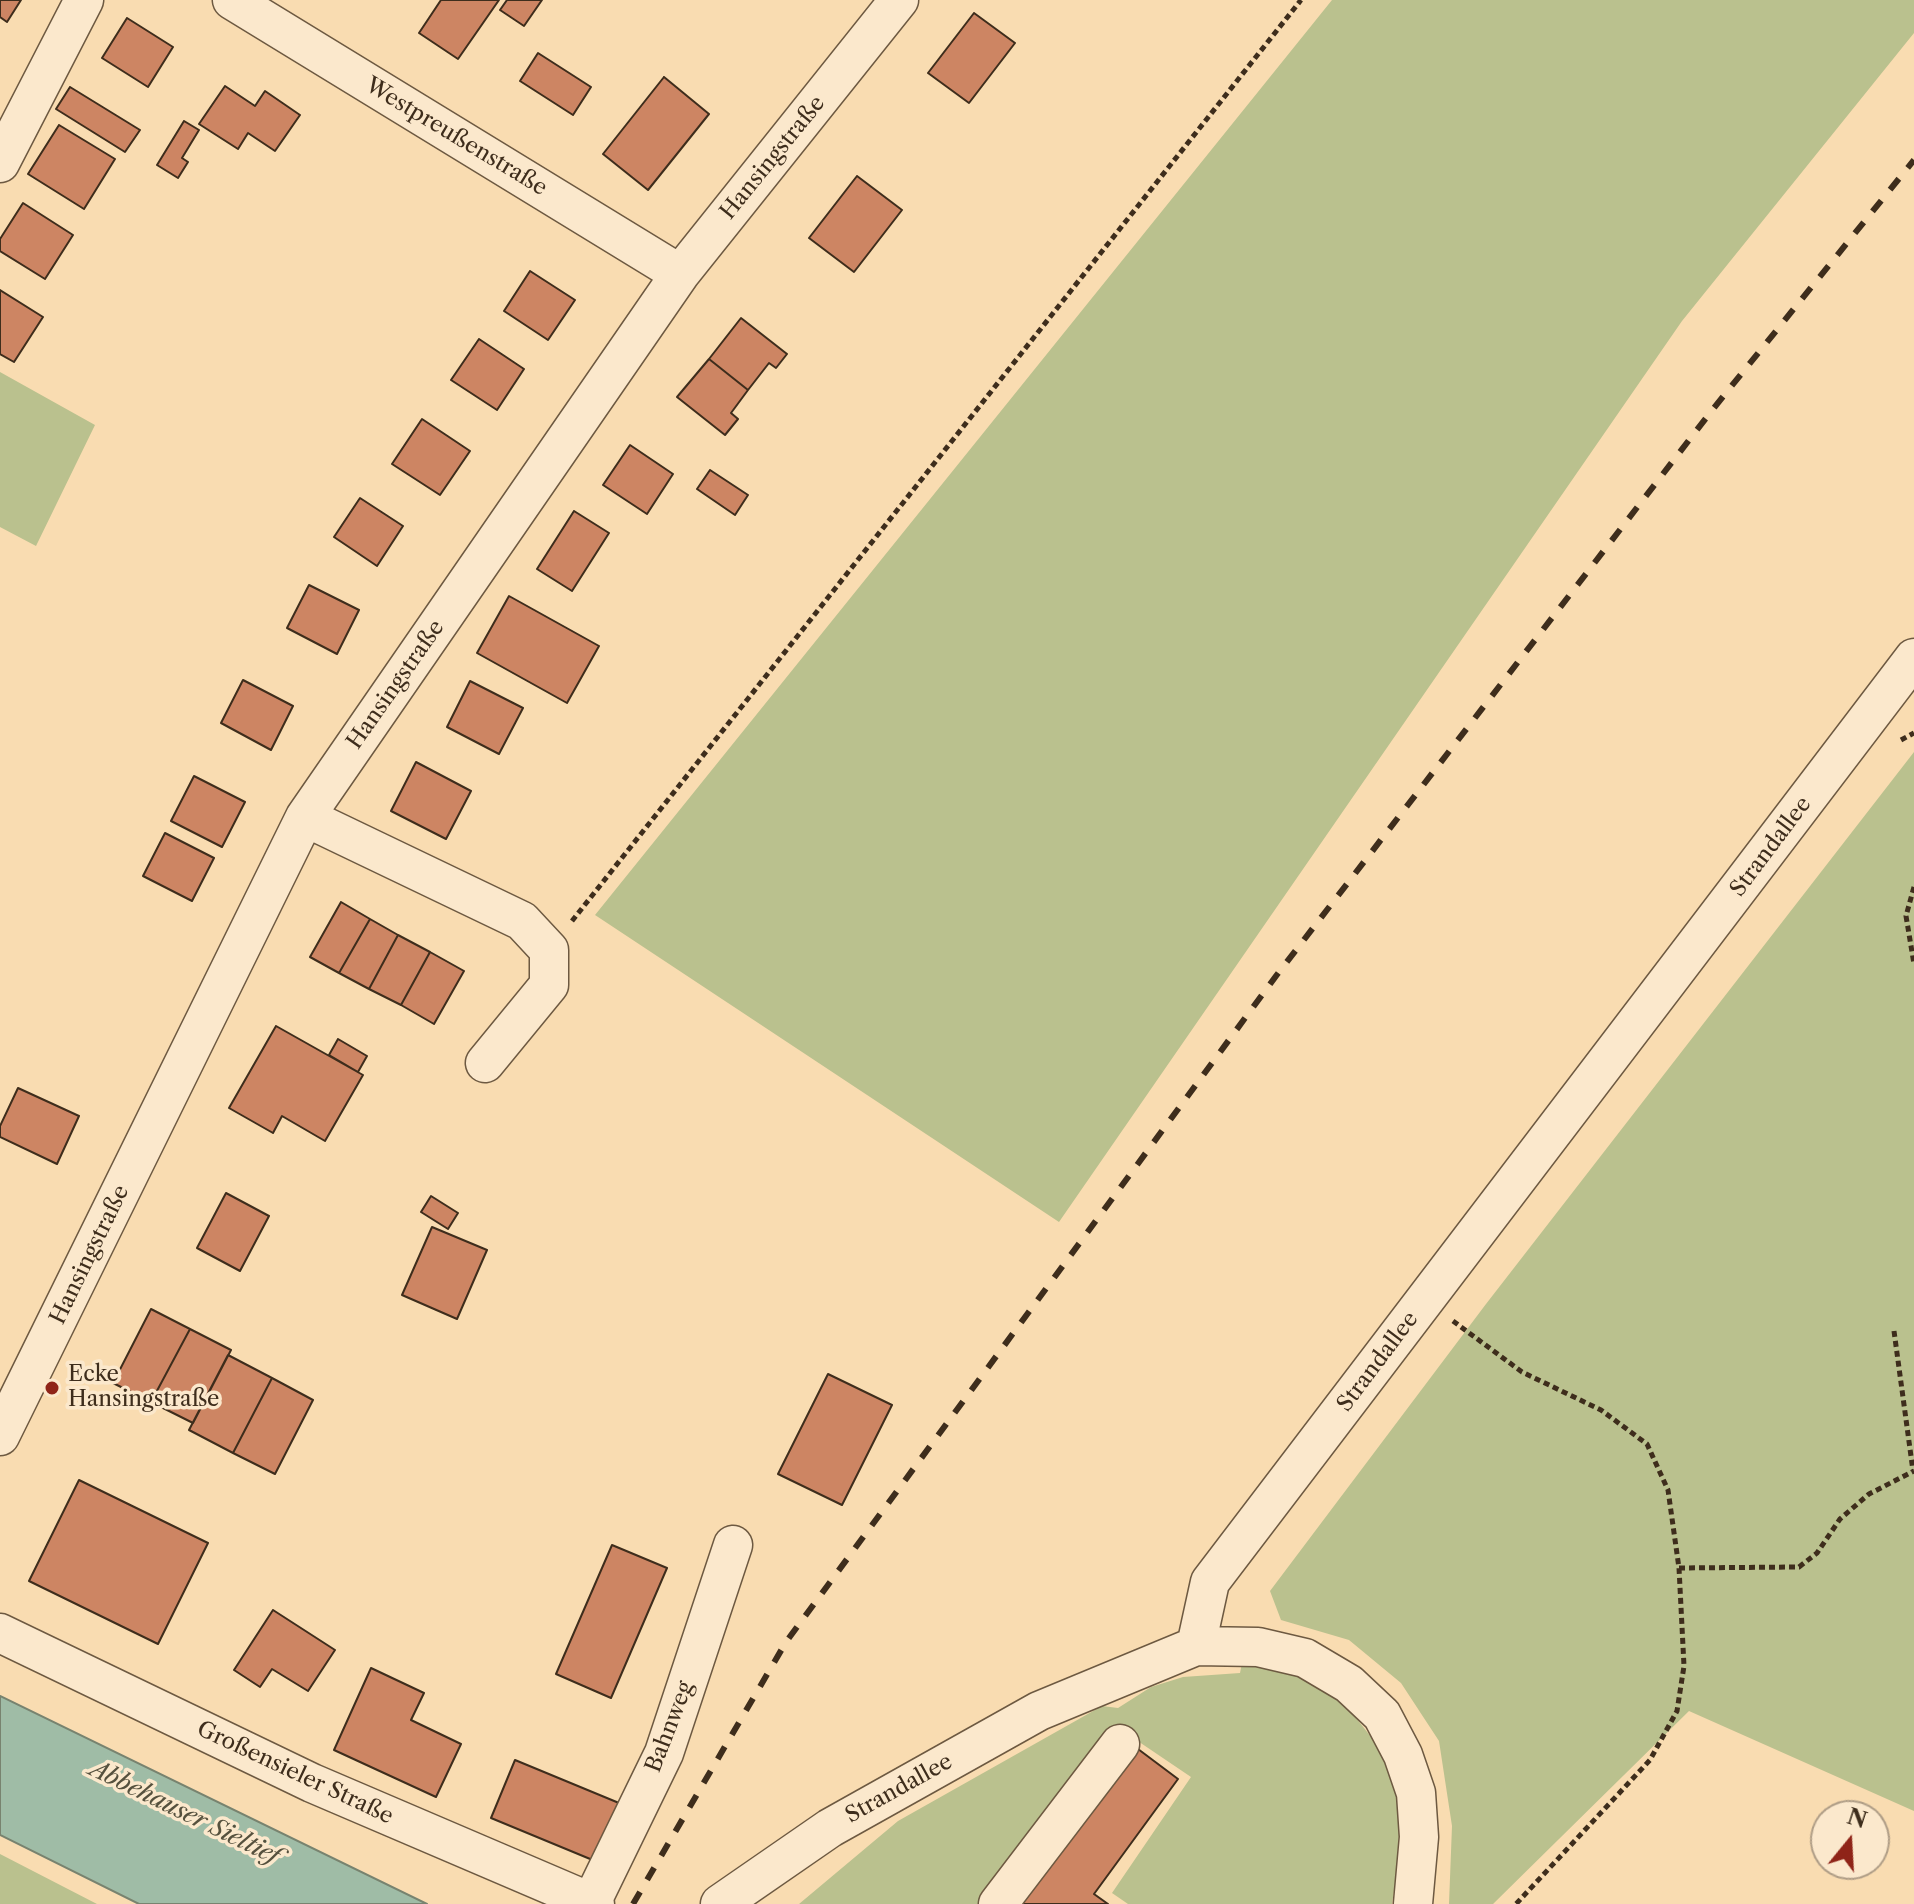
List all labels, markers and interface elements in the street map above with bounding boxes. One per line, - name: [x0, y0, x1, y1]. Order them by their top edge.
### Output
- street label: Westpreußenstraße: [360, 72, 552, 202]
- street label: Hansingstraße: [715, 91, 831, 225]
- street label: Hansingstraße: [342, 615, 450, 755]
- street label: Strandallee: [1725, 792, 1817, 902]
- street label: Hansingstraße: [45, 1181, 135, 1329]
- street label: Strandallee: [1332, 1307, 1424, 1417]
- place label: Ecke Hansingstraße: [68, 1362, 219, 1414]
- marker: Ecke Hansingstraße: [43, 1379, 61, 1397]
- street label: Bahnweg: [641, 1678, 699, 1776]
- street label: Großensieler Straße: [193, 1716, 397, 1830]
- street label: Strandallee: [841, 1749, 957, 1829]
- water label: Abbehauser Sieltief: [85, 1755, 283, 1871]
- north arrow: [1810, 1800, 1890, 1880]
- text: N: [1844, 1803, 1870, 1834]

